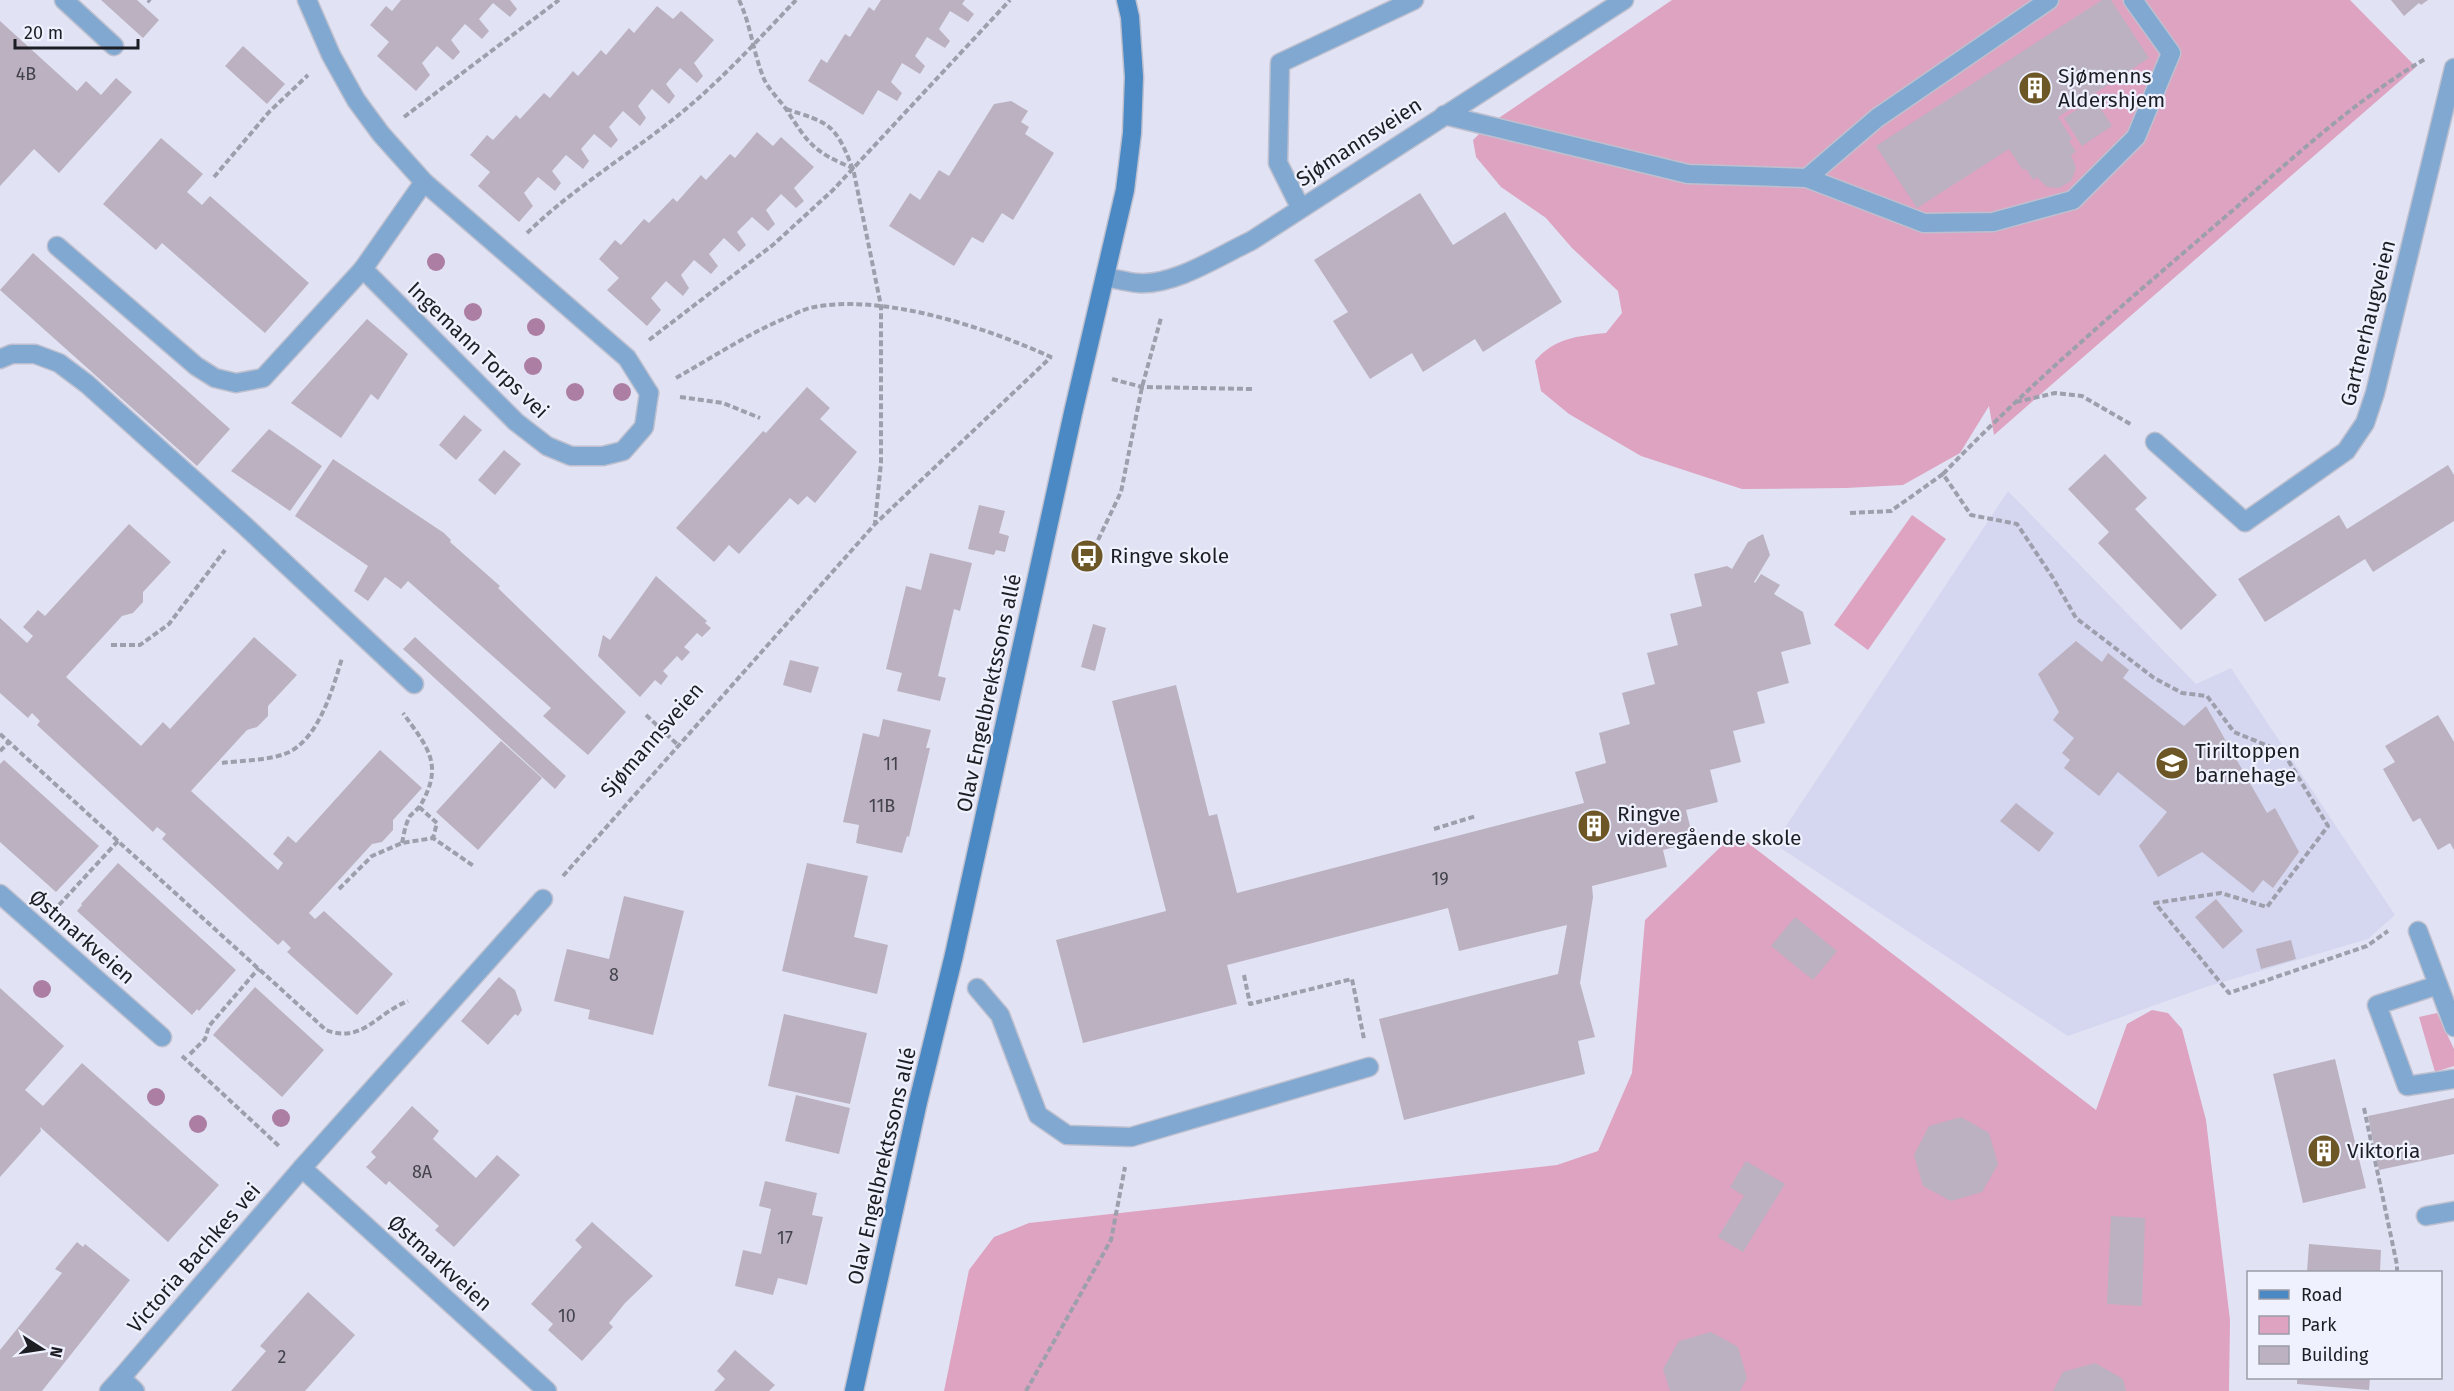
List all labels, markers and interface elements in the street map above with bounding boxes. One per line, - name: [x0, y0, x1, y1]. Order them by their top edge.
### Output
- scale bar: [15, 12, 138, 50]
- text: 20 m: [24, 22, 63, 44]
- house number: 4B: [16, 63, 36, 85]
- place label: Sjømenns Aldershjem: [2058, 63, 2165, 113]
- building icon: Sjømenns Aldershjem: [2017, 70, 2053, 106]
- street label: Sjømannsveien: [1291, 92, 1427, 192]
- street label: Gartnerhaugveien: [2335, 237, 2401, 409]
- street label: Ingemann Torps vei: [402, 276, 554, 424]
- bus stop icon: Ringve skole: [1069, 538, 1105, 574]
- place label: Ringve skole: [1110, 543, 1229, 569]
- street label: Olav Engelbrektssons allé: [951, 571, 1027, 815]
- street label: Sjømannsveien: [595, 677, 709, 803]
- place label: Tiriltoppen barnehage: [2195, 738, 2300, 788]
- school or university icon: Tiriltoppen barnehage: [2154, 745, 2190, 781]
- house number: 11: [883, 753, 899, 775]
- house number: 11B: [869, 795, 895, 817]
- place label: Ringve videregående skole: [1617, 801, 1802, 851]
- building icon: Ringve videregående skole: [1576, 808, 1612, 844]
- house number: 19: [1431, 868, 1449, 890]
- street label: Østmarkveien: [24, 884, 140, 990]
- house number: 8: [609, 964, 619, 986]
- street label: Olav Engelbrektssons allé: [842, 1045, 922, 1287]
- building icon: Viktoria: [2306, 1133, 2342, 1169]
- place label: Viktoria: [2347, 1138, 2420, 1164]
- house number: 8A: [412, 1161, 433, 1183]
- street label: Victoria Bachkes vei: [122, 1178, 266, 1338]
- street label: Østmarkveien: [382, 1209, 498, 1317]
- house number: 17: [777, 1227, 793, 1249]
- legend: [2247, 1271, 2442, 1379]
- text: Road: [2301, 1284, 2343, 1306]
- house number: 10: [558, 1305, 576, 1327]
- text: Park: [2301, 1314, 2337, 1336]
- north arrow: [12, 1319, 72, 1379]
- text: Building: [2301, 1344, 2369, 1366]
- text: N: [46, 1345, 67, 1359]
- house number: 2: [278, 1346, 287, 1368]

